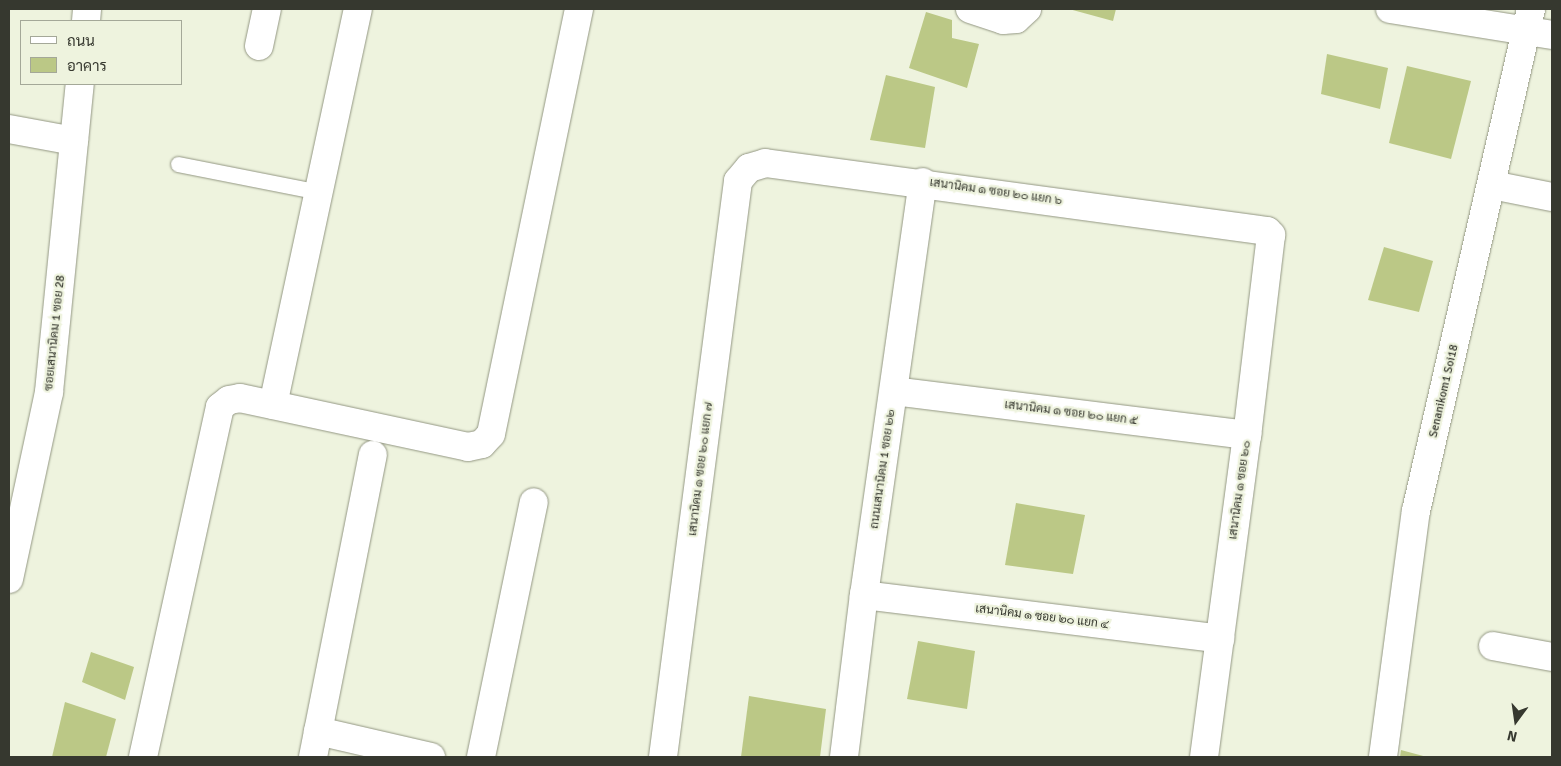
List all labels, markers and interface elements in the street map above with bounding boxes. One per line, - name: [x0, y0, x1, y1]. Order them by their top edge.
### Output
- legend: [20, 20, 182, 85]
- text: ถนน: [67, 32, 95, 50]
- text: อาคาร: [67, 57, 107, 75]
- street label: เสนานิคม ๑ ซอย ๒๐ แยก ๖: [929, 176, 1063, 208]
- street label: ซอยเสนานิคม 1 ซอย 28: [42, 274, 68, 392]
- street label: Senanikom1 Soi18: [1426, 343, 1462, 439]
- street label: เสนานิคม ๑ ซอย ๒๐ แยก ๕: [1004, 398, 1138, 428]
- street label: เสนานิคม ๑ ซอย ๒๐ แยก ๗: [686, 401, 716, 537]
- street label: ถนนเสนานิคม 1 ซอย ๒๒: [867, 408, 899, 530]
- street label: เสนานิคม ๑ ซอย ๒๐: [1226, 440, 1254, 540]
- street label: เสนานิคม ๑ ซอย ๒๐ แยก ๔: [975, 602, 1109, 632]
- north arrow: [1491, 696, 1541, 746]
- text: N: [1505, 727, 1519, 745]

